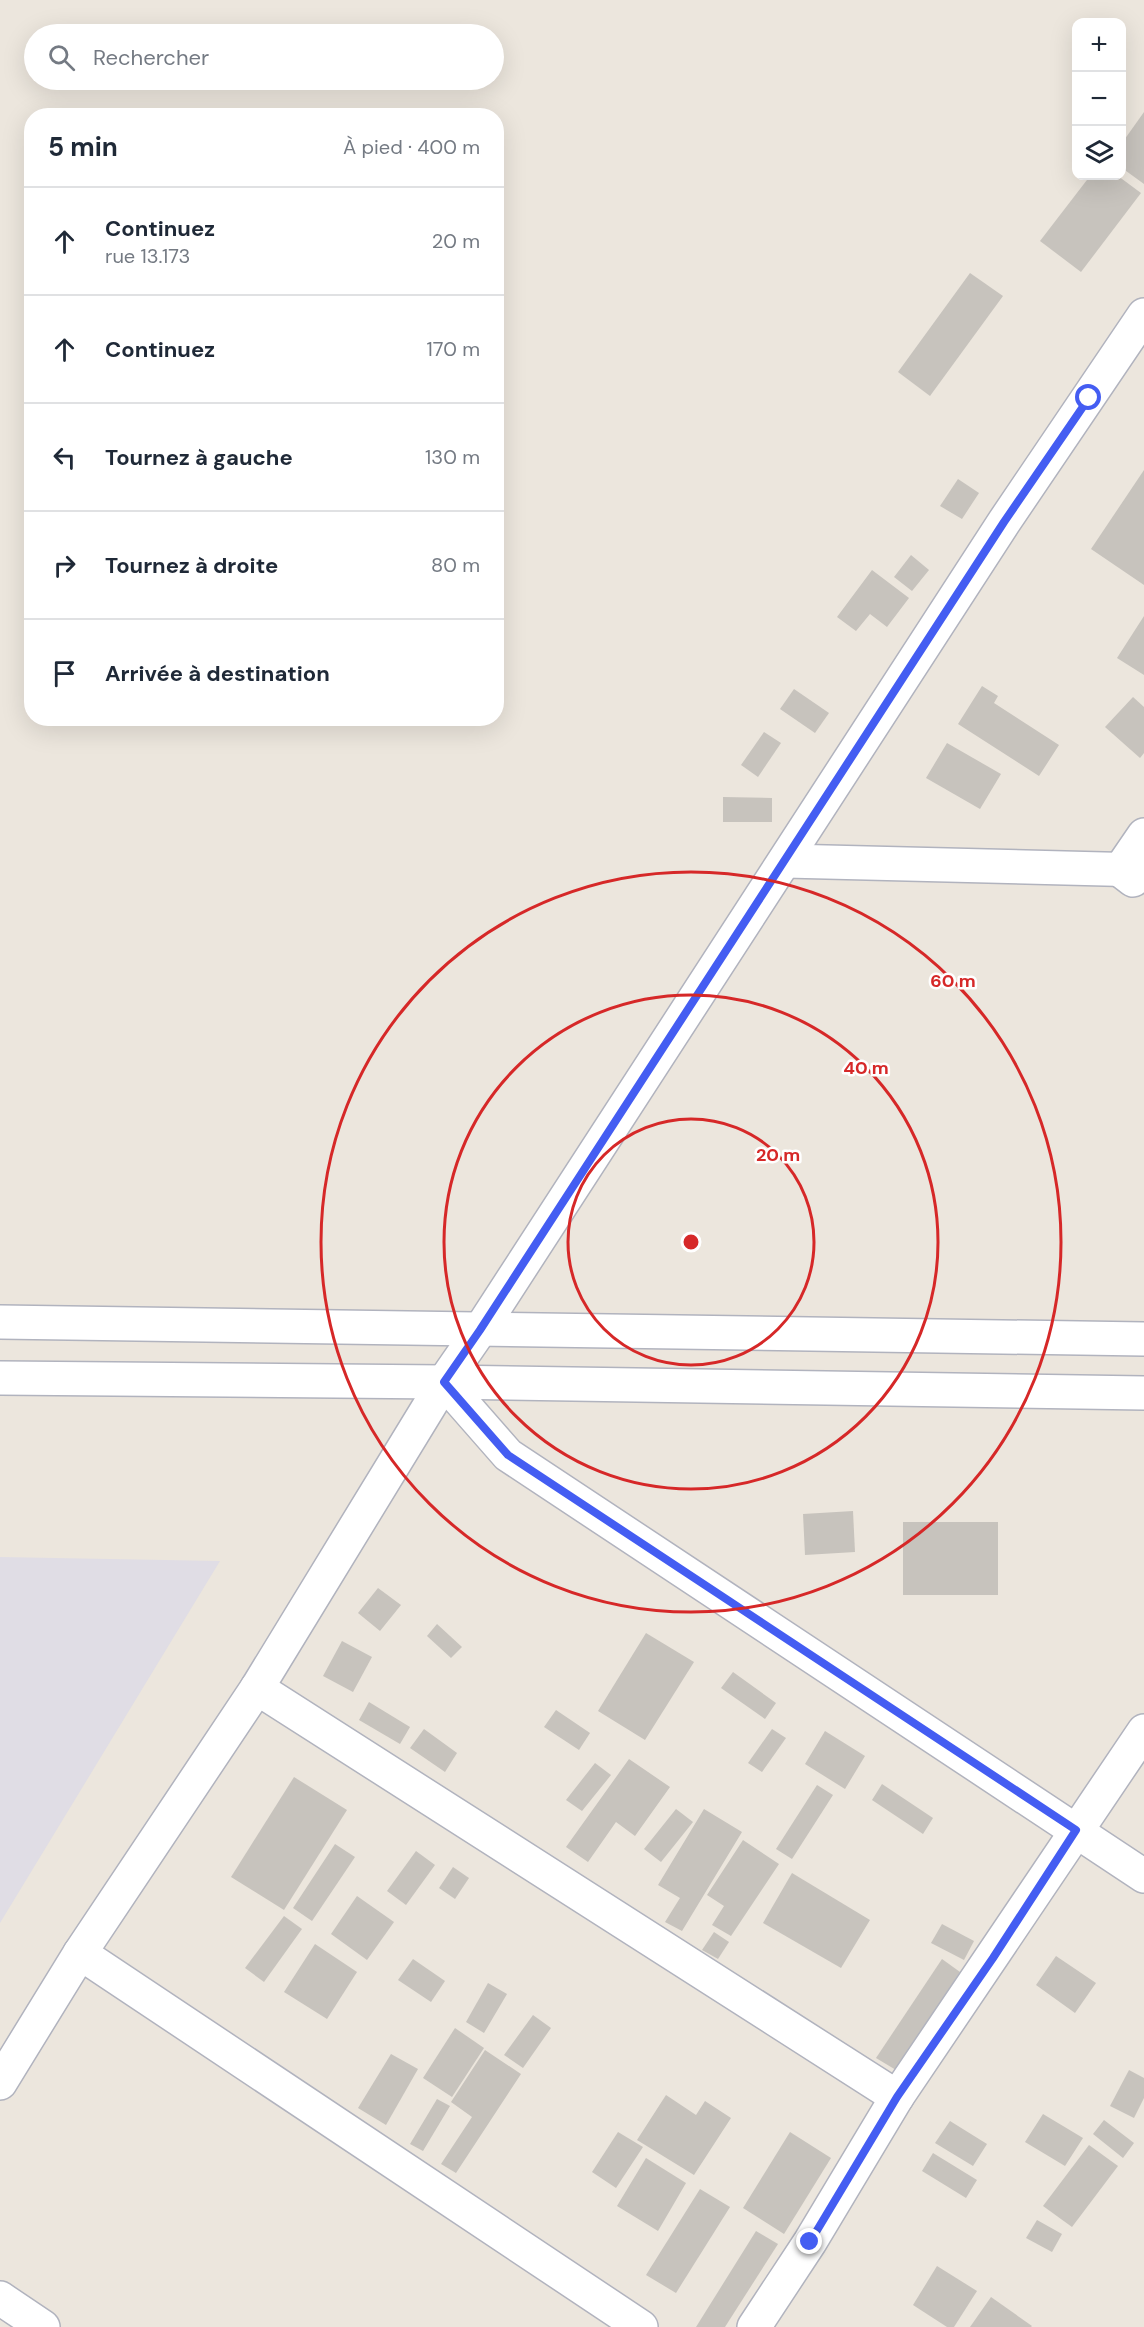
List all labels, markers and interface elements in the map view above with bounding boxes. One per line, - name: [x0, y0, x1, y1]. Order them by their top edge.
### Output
- map controls: [1072, 18, 1126, 180]
- button: +: [1072, 18, 1126, 72]
- search box: [24, 24, 504, 90]
- icon: search: [45, 41, 78, 74]
- text: Rechercher: [93, 43, 209, 72]
- button: −: [1072, 72, 1126, 126]
- button: layers: [1072, 126, 1126, 180]
- text: 5 min: [48, 130, 118, 164]
- text: À pied · 400 m: [343, 134, 480, 160]
- text: Continuez: [105, 214, 215, 243]
- icon: ahead: [48, 225, 81, 258]
- text: 20 m: [432, 228, 480, 254]
- text: rue 13.173: [105, 243, 190, 269]
- icon: ahead: [48, 333, 81, 366]
- text: Continuez: [105, 335, 215, 364]
- text: 170 m: [427, 336, 480, 362]
- route start: [1075, 384, 1101, 410]
- icon: left: [48, 441, 81, 474]
- text: Tournez à gauche: [105, 443, 293, 472]
- text: 130 m: [425, 444, 480, 470]
- icon: right: [48, 549, 81, 582]
- text: Tournez à droite: [105, 551, 278, 580]
- text: 80 m: [431, 552, 480, 578]
- icon: arrive: [48, 657, 81, 690]
- text: Arrivée à destination: [105, 659, 330, 688]
- text: 60 m: [930, 969, 976, 993]
- text: 40 m: [843, 1056, 889, 1080]
- text: 20 m: [756, 1143, 800, 1167]
- centre of rings: [681, 1232, 701, 1252]
- route end: [796, 2228, 822, 2254]

